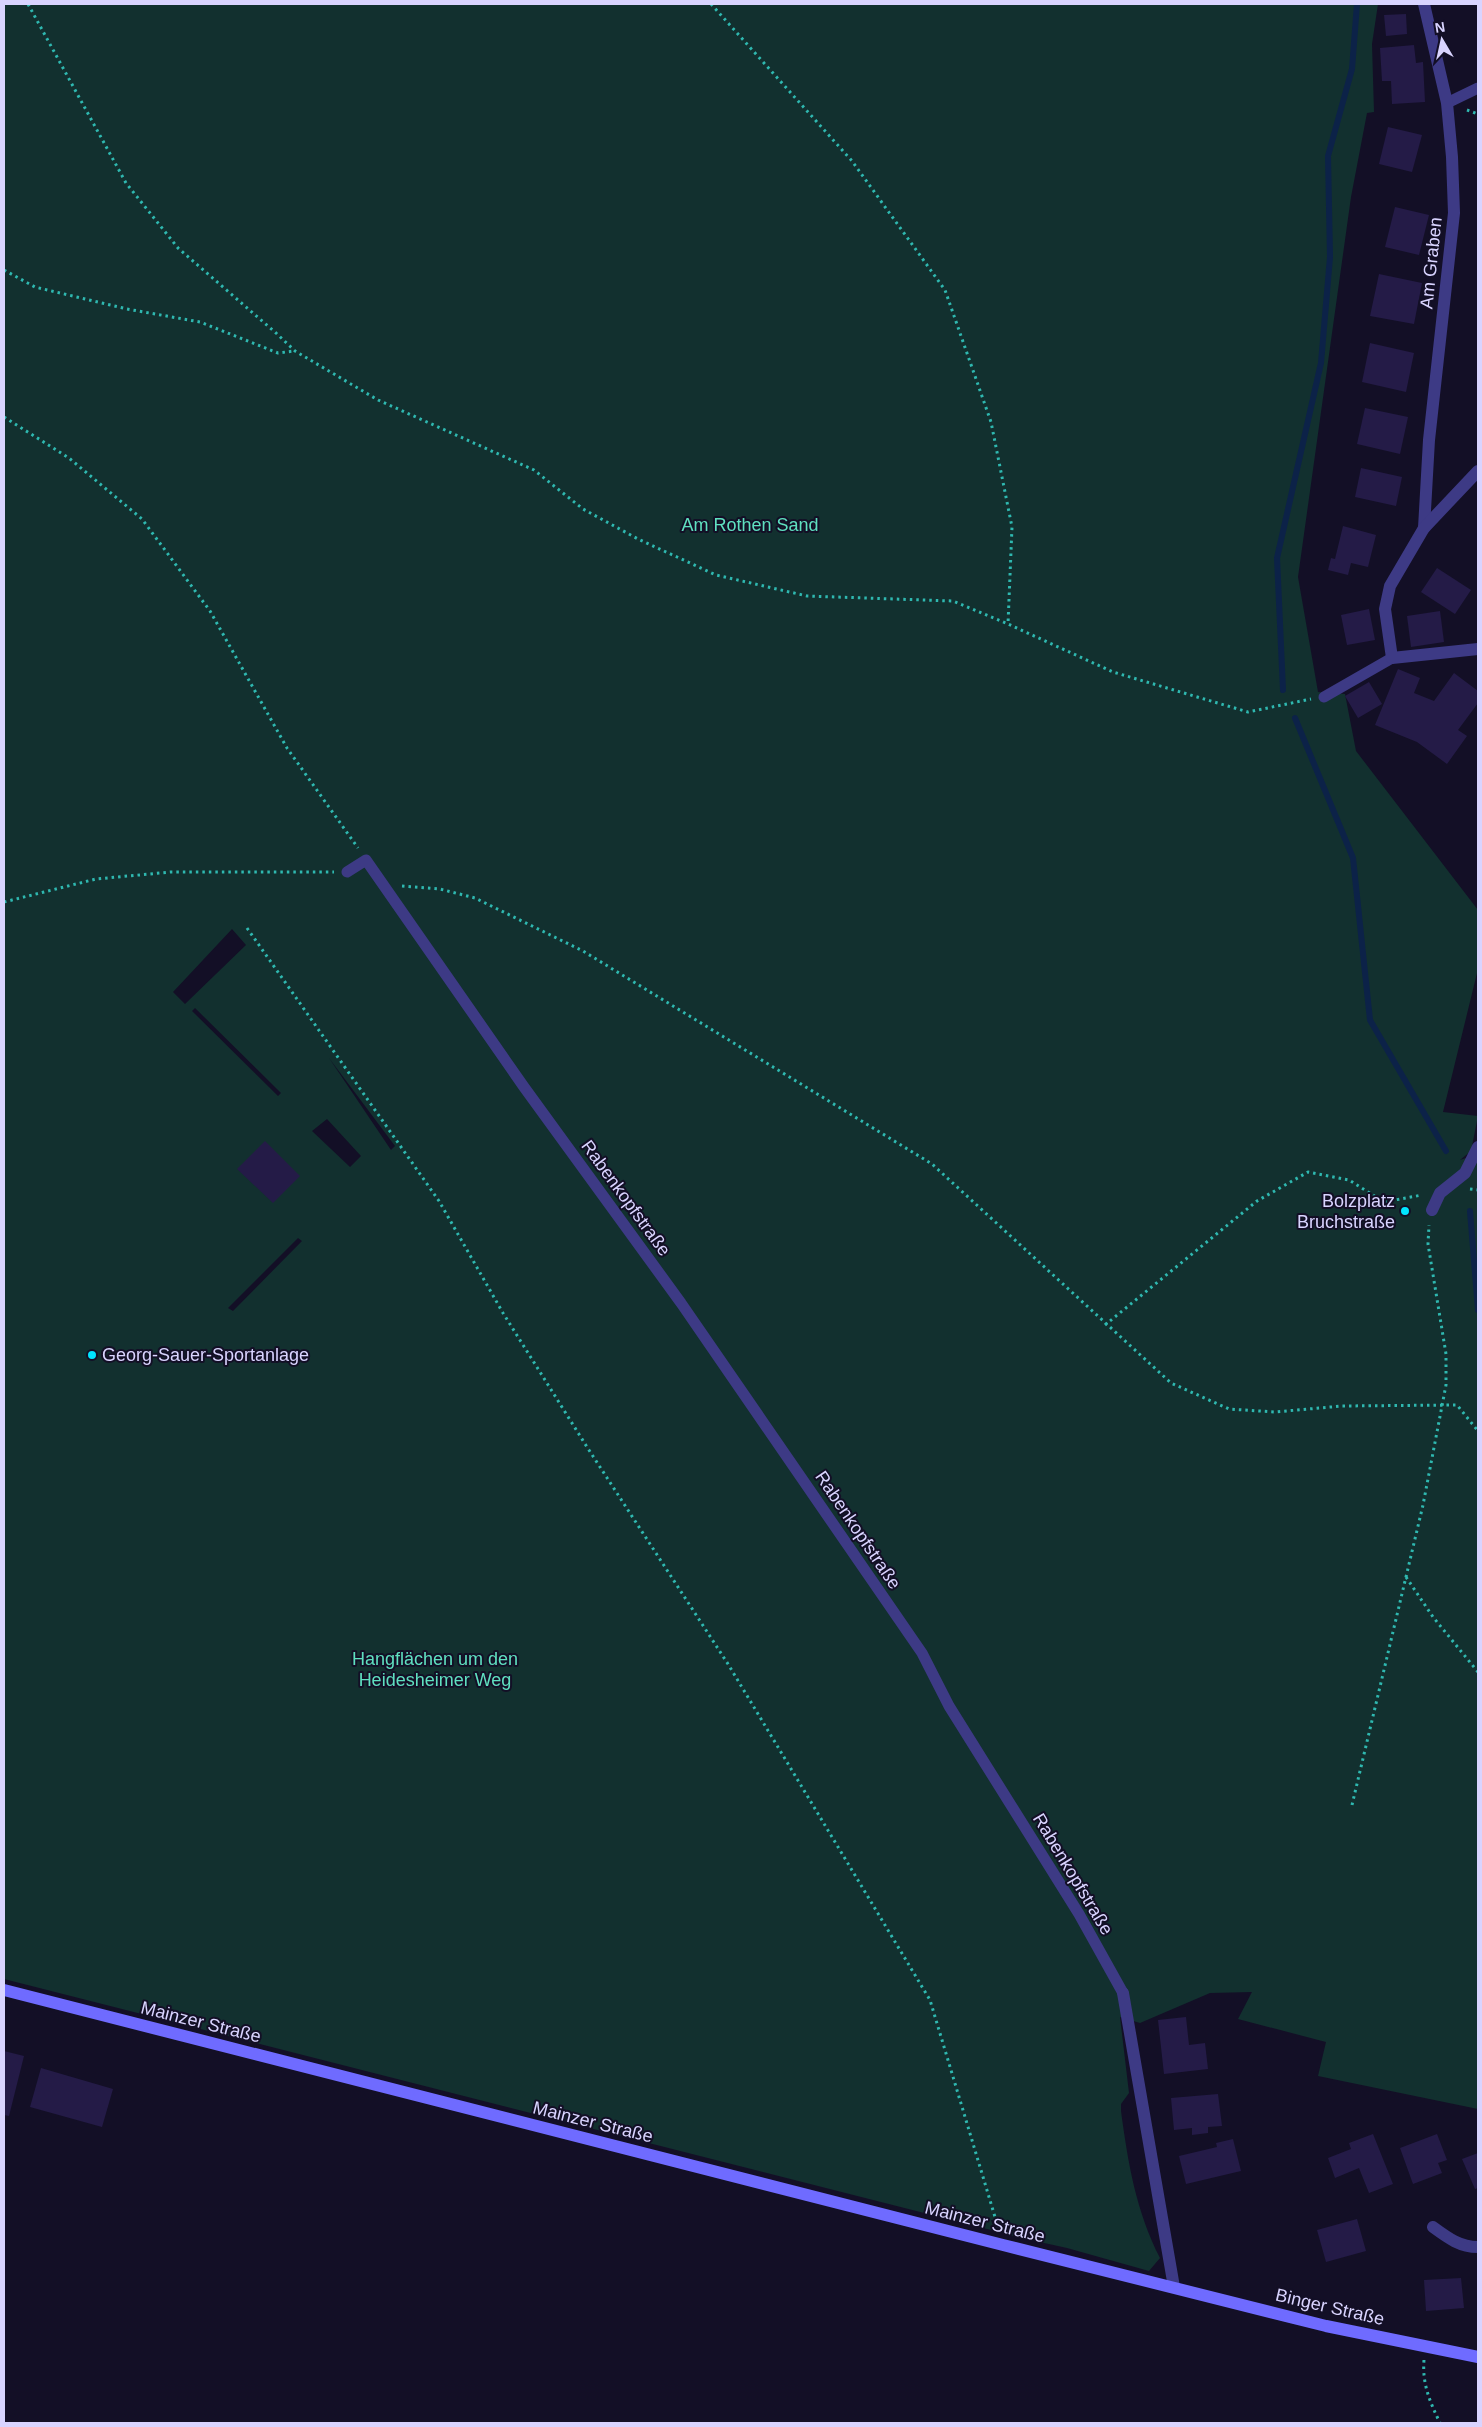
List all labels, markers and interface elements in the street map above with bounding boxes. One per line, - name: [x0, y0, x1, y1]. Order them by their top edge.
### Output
- north arrow: [1417, 15, 1467, 65]
- text: N: [1434, 18, 1446, 36]
- street label: Am Graben: [1416, 216, 1446, 310]
- park label: Am Rothen Sand: [681, 515, 819, 535]
- street label: Rabenkopfstraße: [577, 1136, 675, 1260]
- place label: Bolzplatz Bruchstraße: [1297, 1191, 1395, 1232]
- marker: Bolzplatz Bruchstraße: [1399, 1205, 1411, 1217]
- place label: Georg-Sauer-Sportanlage: [102, 1345, 309, 1365]
- marker: Georg-Sauer-Sportanlage: [86, 1349, 98, 1361]
- street label: Rabenkopfstraße: [811, 1467, 905, 1593]
- park label: Hangflächen um den Heidesheimer Weg: [352, 1649, 518, 1690]
- street label: Rabenkopfstraße: [1029, 1810, 1117, 1938]
- street label: Mainzer Straße: [139, 1997, 263, 2047]
- street label: Mainzer Straße: [531, 2097, 655, 2147]
- street label: Mainzer Straße: [923, 2197, 1047, 2247]
- street label: Binger Straße: [1274, 2285, 1386, 2329]

